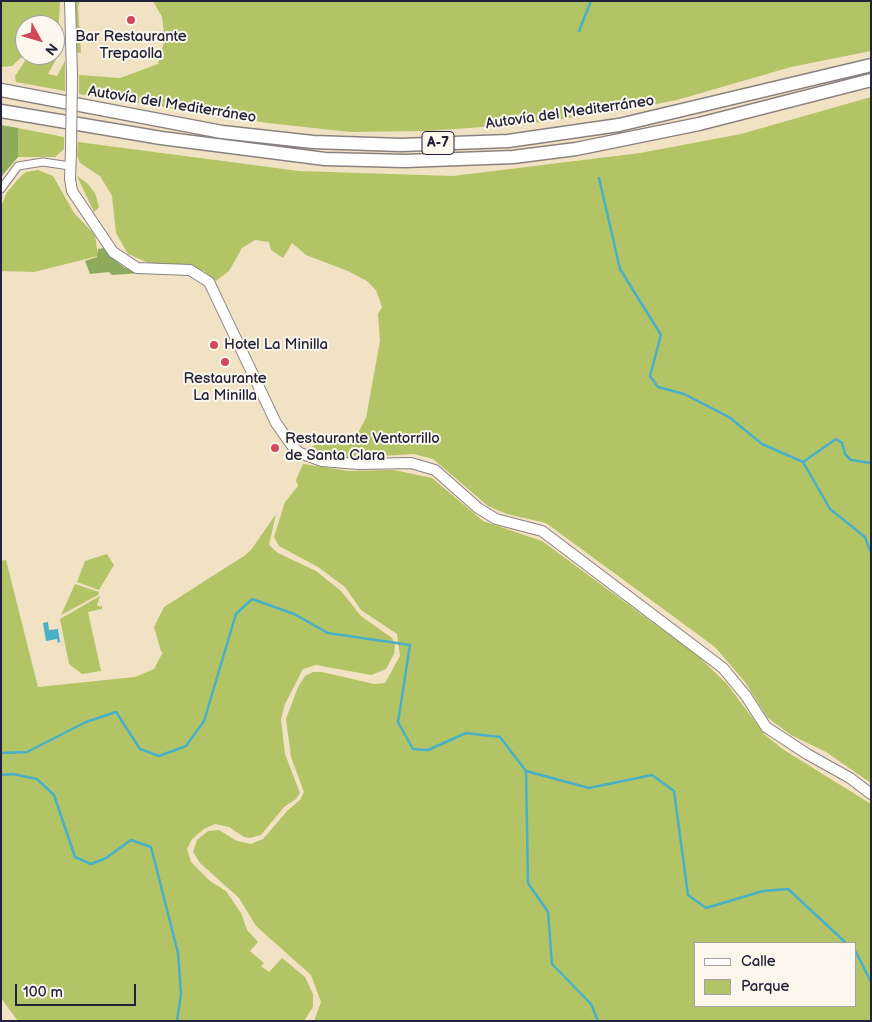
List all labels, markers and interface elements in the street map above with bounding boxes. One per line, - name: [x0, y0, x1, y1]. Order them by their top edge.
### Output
- marker: Bar Restaurante Trepaolla: [125, 14, 137, 26]
- north arrow: [15, 15, 65, 65]
- place label: Bar Restaurante Trepaolla: [75, 28, 187, 63]
- text: N: [41, 40, 61, 59]
- street label: Autovía del Mediterráneo: [87, 83, 257, 127]
- street label: Autovía del Mediterráneo: [485, 92, 655, 134]
- road number: A-7: [422, 132, 454, 154]
- place label: Hotel La Minilla: [224, 336, 328, 354]
- marker: Hotel La Minilla: [208, 339, 220, 351]
- marker: Restaurante La Minilla: [219, 356, 231, 368]
- place label: Restaurante La Minilla: [183, 370, 267, 405]
- place label: Restaurante Ventorrillo de Santa Clara: [285, 430, 440, 465]
- marker: Restaurante Ventorrillo de Santa Clara: [269, 442, 281, 454]
- legend: [694, 942, 857, 1007]
- text: Calle: [741, 952, 776, 971]
- scale bar: [18, 974, 139, 1006]
- text: Parque: [741, 977, 789, 996]
- text: 100 m: [23, 983, 63, 1002]

